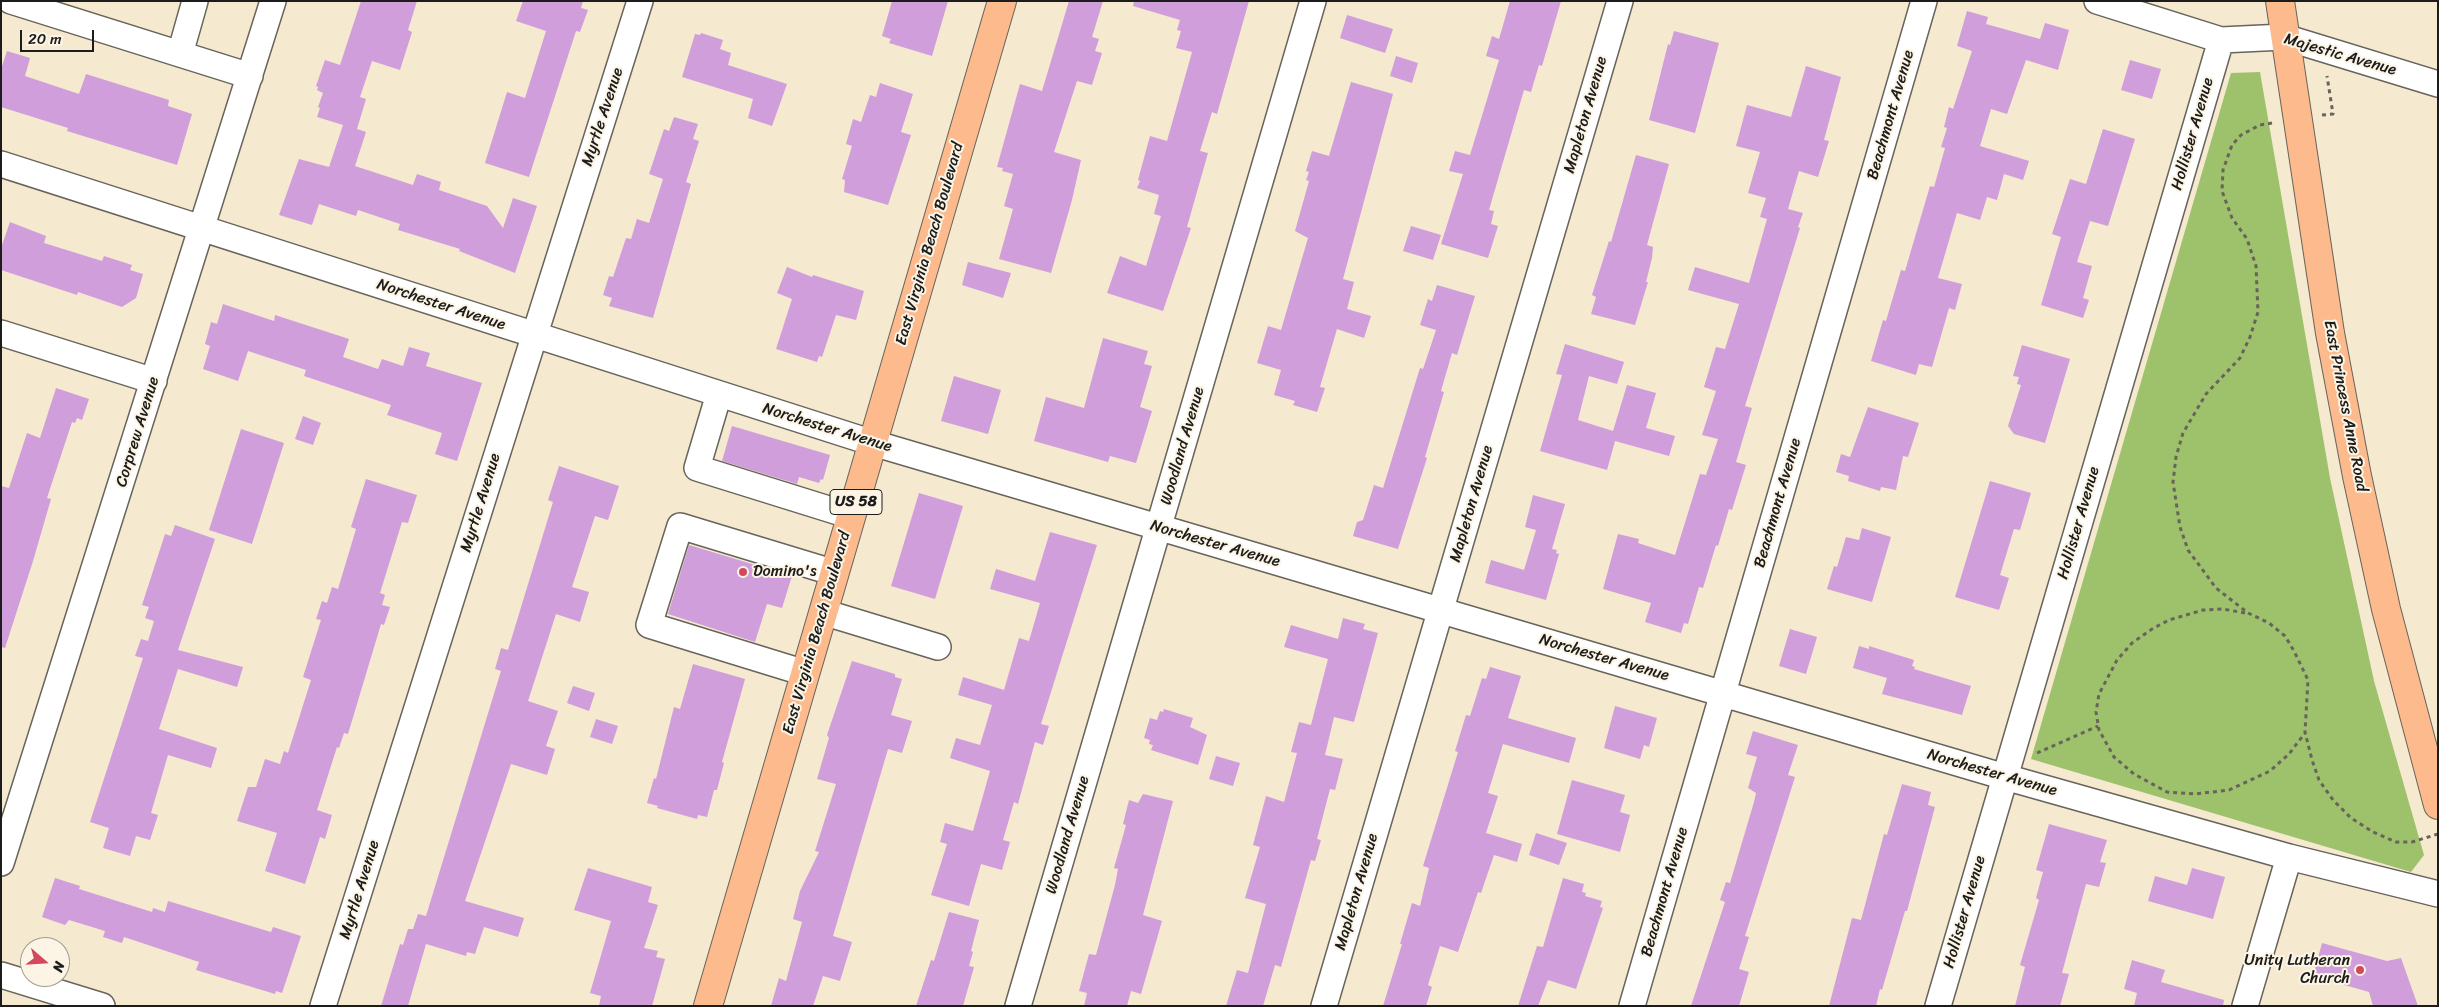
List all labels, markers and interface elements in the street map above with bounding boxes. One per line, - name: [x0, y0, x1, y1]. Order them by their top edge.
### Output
- scale bar: [22, 20, 96, 52]
- text: 20 m: [28, 26, 62, 52]
- street label: Majestic Avenue: [2282, 30, 2398, 80]
- street label: Beachmont Avenue: [1863, 48, 1919, 182]
- street label: Mapleton Avenue: [1560, 54, 1612, 176]
- street label: Myrtle Avenue: [578, 65, 628, 169]
- street label: Hollister Avenue: [2168, 76, 2218, 192]
- street label: East Virginia Beach Boulevard: [892, 140, 968, 348]
- street label: Norchester Avenue: [374, 275, 508, 335]
- street label: East Princess Anne Road: [2319, 319, 2371, 493]
- street label: Corprew Avenue: [112, 375, 164, 489]
- street label: Woodland Avenue: [1157, 385, 1209, 507]
- street label: Norchester Avenue: [760, 399, 894, 457]
- street label: Beachmont Avenue: [1750, 436, 1806, 570]
- street label: Mapleton Avenue: [1446, 443, 1498, 565]
- street label: Myrtle Avenue: [457, 451, 505, 555]
- street label: Hollister Avenue: [2054, 465, 2104, 581]
- road number: US 58: [830, 490, 882, 514]
- street label: Norchester Avenue: [1148, 516, 1282, 572]
- street label: East Virginia Beach Boulevard: [779, 529, 855, 737]
- place label: Domino's: [753, 562, 817, 582]
- marker: Domino's: [737, 566, 749, 578]
- street label: Norchester Avenue: [1537, 630, 1671, 686]
- street label: Norchester Avenue: [1925, 745, 2059, 801]
- street label: Woodland Avenue: [1042, 774, 1094, 896]
- street label: Beachmont Avenue: [1637, 825, 1693, 959]
- street label: Mapleton Avenue: [1331, 831, 1383, 953]
- street label: Myrtle Avenue: [336, 838, 384, 942]
- street label: Hollister Avenue: [1940, 854, 1990, 970]
- north arrow: [20, 937, 70, 987]
- place label: Unity Lutheran Church: [2244, 951, 2350, 989]
- text: N: [45, 958, 72, 975]
- marker: Unity Lutheran Church: [2354, 964, 2366, 976]

